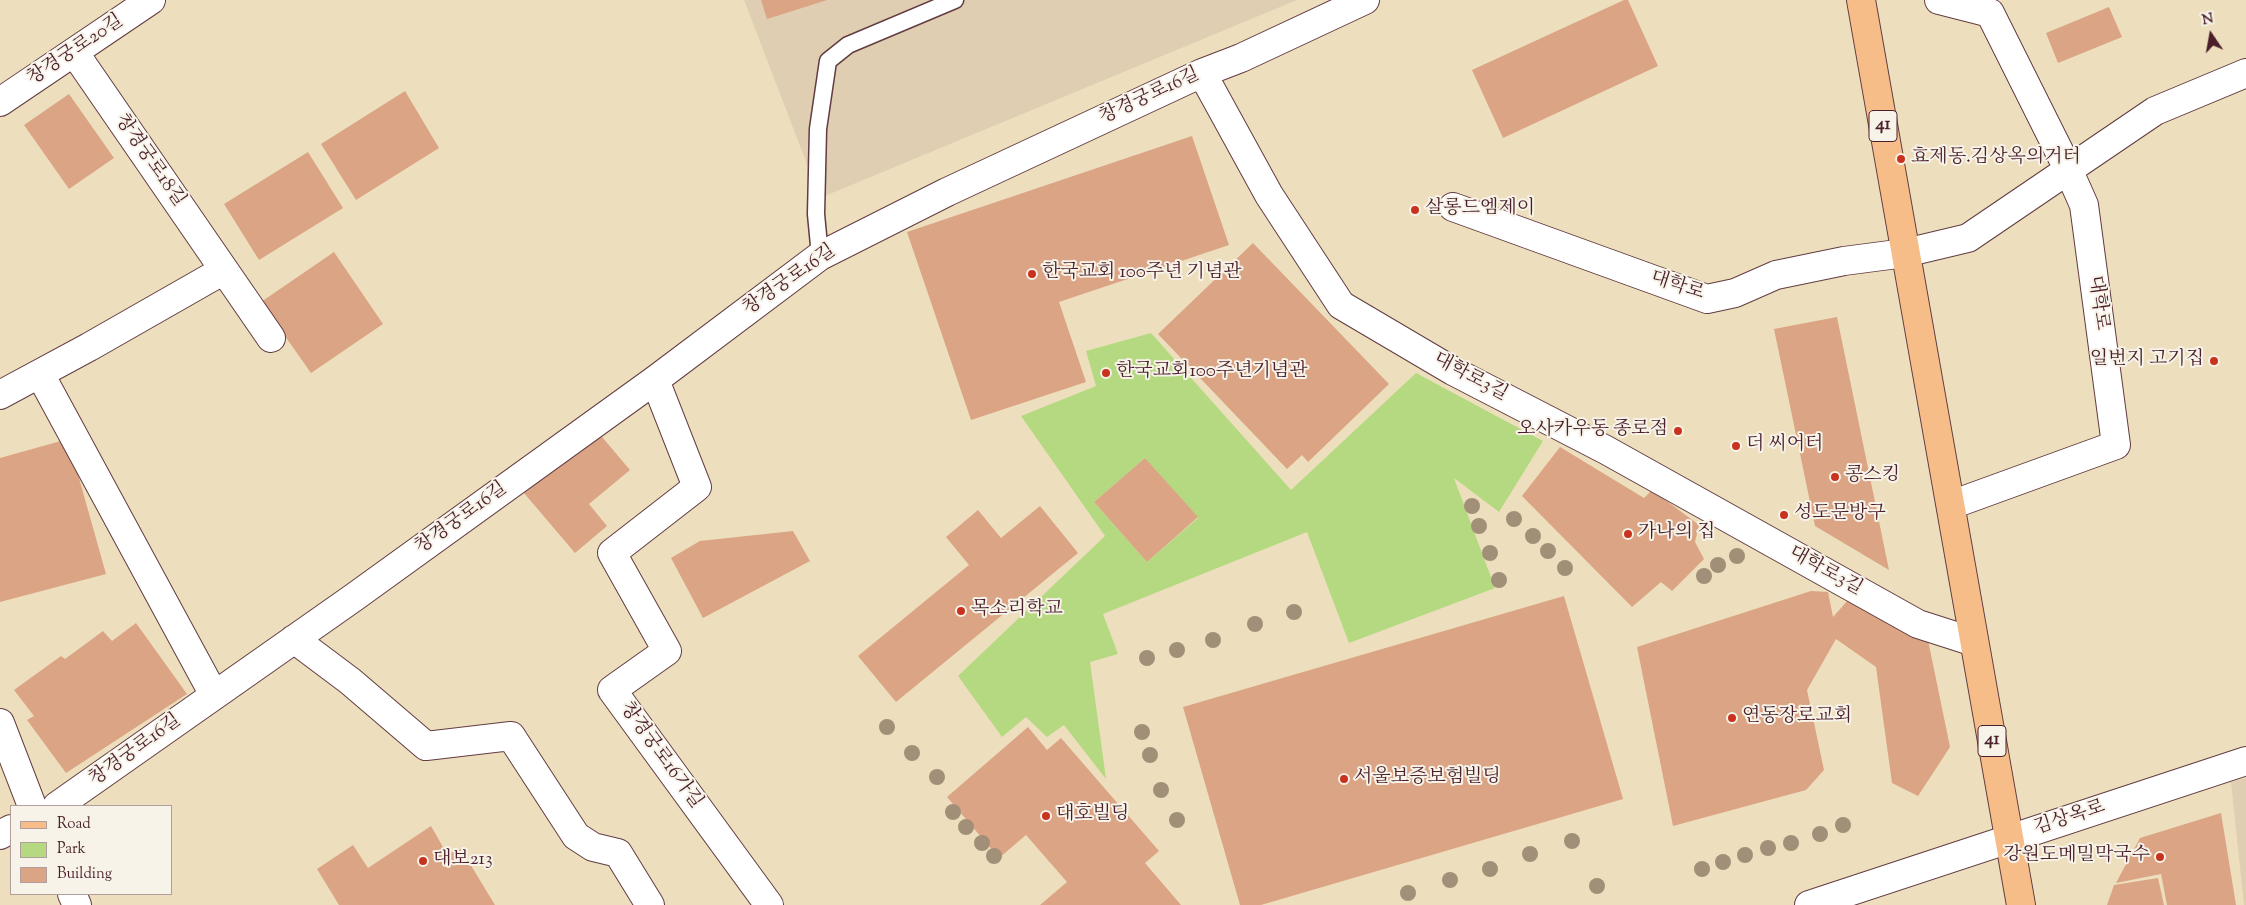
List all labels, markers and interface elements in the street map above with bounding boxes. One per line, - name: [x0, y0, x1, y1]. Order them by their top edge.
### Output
- text: N: [2200, 9, 2215, 31]
- north arrow: [2186, 10, 2236, 60]
- street label: 창경궁로20길: [24, 11, 128, 91]
- street label: 창경궁로16길: [1096, 64, 1204, 130]
- street label: 창경궁로18길: [109, 110, 189, 212]
- road number: 41: [1869, 110, 1897, 142]
- place label: 효제동.김상옥의거터: [1911, 148, 2081, 170]
- marker: 효제동.김상옥의거터: [1895, 153, 1907, 165]
- place label: 살롱드엠제이: [1425, 199, 1535, 221]
- marker: 살롱드엠제이: [1409, 204, 1421, 216]
- street label: 창경궁로16길: [739, 241, 841, 321]
- place label: 한국교회 100주년 기념관: [1042, 263, 1242, 285]
- marker: 한국교회 100주년 기념관: [1026, 268, 1038, 280]
- street label: 대학로: [1647, 268, 1707, 306]
- street label: 대학로: [2082, 274, 2112, 332]
- street label: 대학로3길: [1429, 349, 1511, 407]
- place label: 일번지 고기집: [2090, 350, 2204, 372]
- marker: 일번지 고기집: [2208, 355, 2220, 367]
- place label: 한국교회100주년기념관: [1116, 362, 1308, 384]
- marker: 한국교회100주년기념관: [1100, 367, 1112, 379]
- place label: 오사카우동 종로점: [1517, 420, 1668, 442]
- marker: 오사카우동 종로점: [1672, 425, 1684, 437]
- place label: 더 씨어터: [1746, 435, 1823, 457]
- marker: 더 씨어터: [1730, 440, 1742, 452]
- place label: 콩스킹: [1845, 466, 1900, 488]
- marker: 콩스킹: [1829, 471, 1841, 483]
- street label: 창경궁로16길: [412, 478, 512, 560]
- place label: 성도문방구: [1794, 504, 1886, 526]
- marker: 성도문방구: [1778, 509, 1790, 521]
- place label: 가나의 집: [1638, 523, 1715, 545]
- marker: 가나의 집: [1622, 528, 1634, 540]
- street label: 대학로3길: [1784, 542, 1866, 602]
- place label: 목소리학교: [971, 600, 1063, 622]
- marker: 목소리학교: [955, 605, 967, 617]
- street label: 창경궁로16가길: [614, 698, 706, 814]
- place label: 연동장로교회: [1742, 707, 1852, 729]
- street label: 창경궁로16길: [86, 710, 186, 792]
- marker: 연동장로교회: [1726, 712, 1738, 724]
- road number: 41: [1978, 726, 2006, 756]
- place label: 서울보증보험빌딩: [1354, 768, 1501, 790]
- marker: 서울보증보험빌딩: [1338, 773, 1350, 785]
- street label: 김상옥로: [2032, 797, 2108, 841]
- legend: [10, 805, 172, 895]
- place label: 대호빌딩: [1056, 805, 1129, 827]
- marker: 대호빌딩: [1040, 810, 1052, 822]
- text: Road: [57, 814, 91, 835]
- text: Park: [57, 839, 86, 860]
- place label: 강원도메밀막국수: [2003, 846, 2150, 868]
- place label: 대보213: [433, 850, 493, 872]
- marker: 강원도메밀막국수: [2154, 851, 2166, 863]
- marker: 대보213: [417, 855, 429, 867]
- text: Building: [57, 864, 112, 885]

